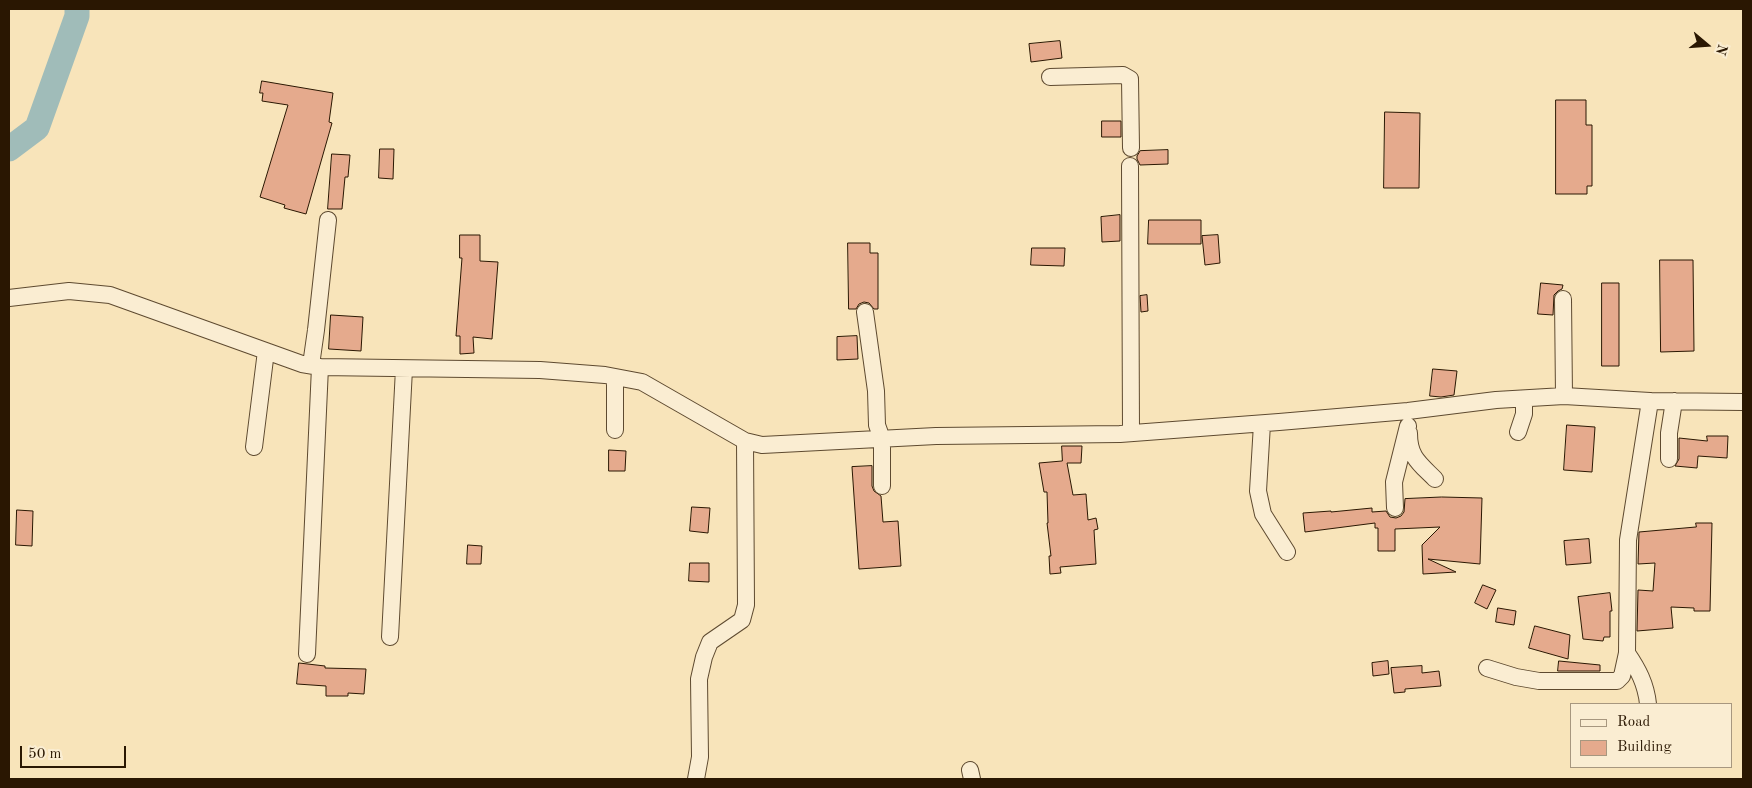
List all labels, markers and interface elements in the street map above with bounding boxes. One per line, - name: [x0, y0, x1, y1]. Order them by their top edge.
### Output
- north arrow: [1682, 20, 1732, 70]
- text: N: [1713, 42, 1730, 57]
- legend: [1570, 703, 1732, 768]
- text: Road: [1617, 715, 1650, 730]
- scale bar: [22, 736, 129, 768]
- text: Building: [1617, 740, 1672, 755]
- text: 50 m: [28, 747, 62, 762]

